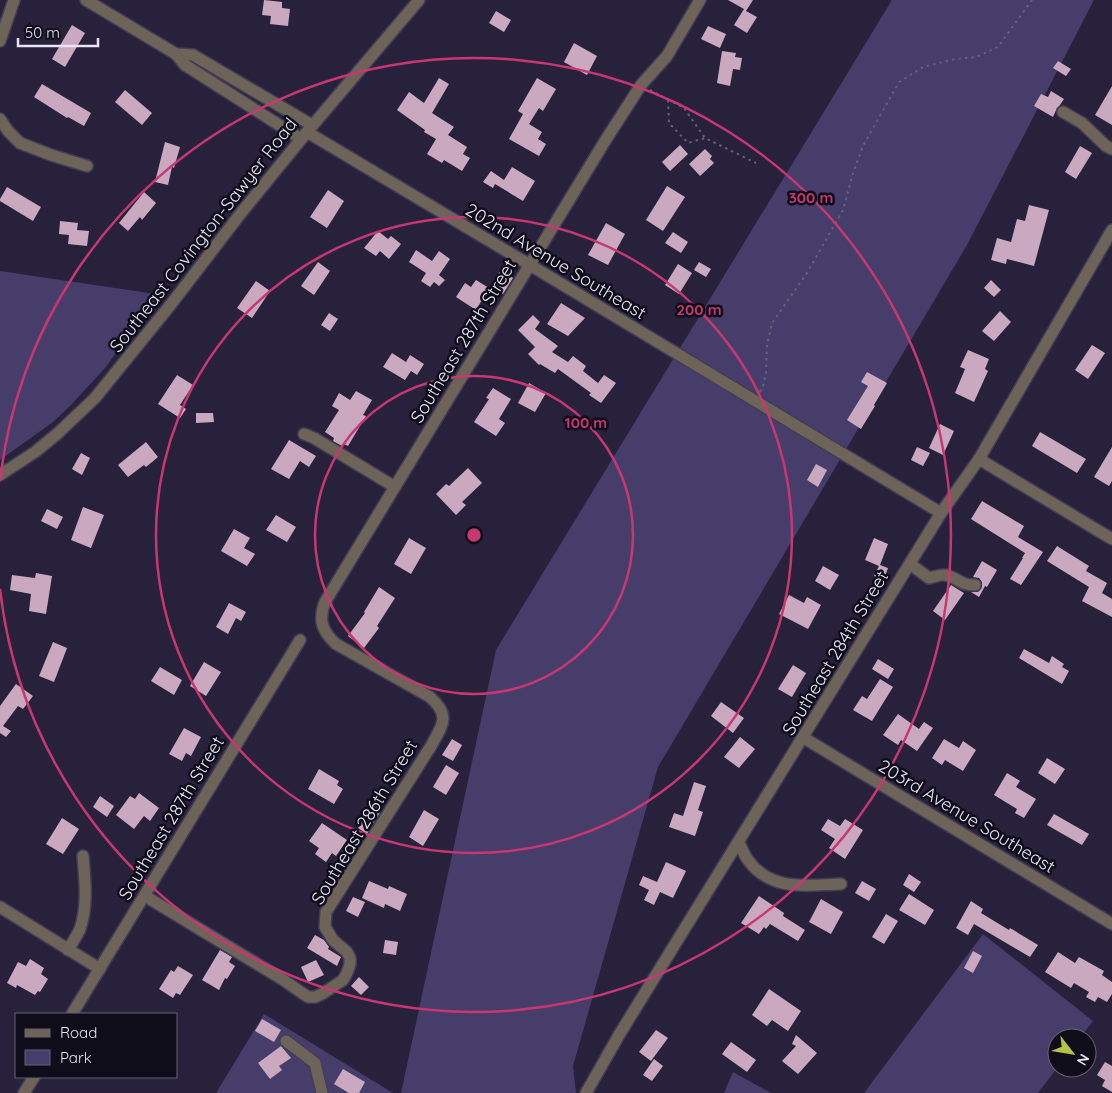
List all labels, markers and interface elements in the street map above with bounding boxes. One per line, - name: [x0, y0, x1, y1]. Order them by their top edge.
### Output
- scale bar: [18, 15, 98, 47]
- text: 50 m: [25, 23, 60, 42]
- street label: Southeast Covington-Sawyer Road: [104, 113, 302, 357]
- text: 300 m: [789, 188, 833, 207]
- street label: 202nd Avenue Southeast: [462, 198, 650, 324]
- street label: Southeast 287th Street: [405, 255, 521, 427]
- text: 200 m: [677, 300, 722, 319]
- text: 100 m: [565, 413, 607, 432]
- centre of rings: [465, 526, 483, 544]
- street label: Southeast 284th Street: [777, 567, 893, 739]
- street label: Southeast 287th Street: [113, 732, 229, 904]
- street label: Southeast 286th Street: [306, 736, 422, 908]
- street label: 203rd Avenue Southeast: [874, 754, 1060, 878]
- legend: [15, 1013, 178, 1078]
- text: Road: [60, 1023, 97, 1042]
- north arrow: [1047, 1028, 1097, 1078]
- text: Park: [60, 1048, 92, 1067]
- text: N: [1073, 1051, 1094, 1069]

